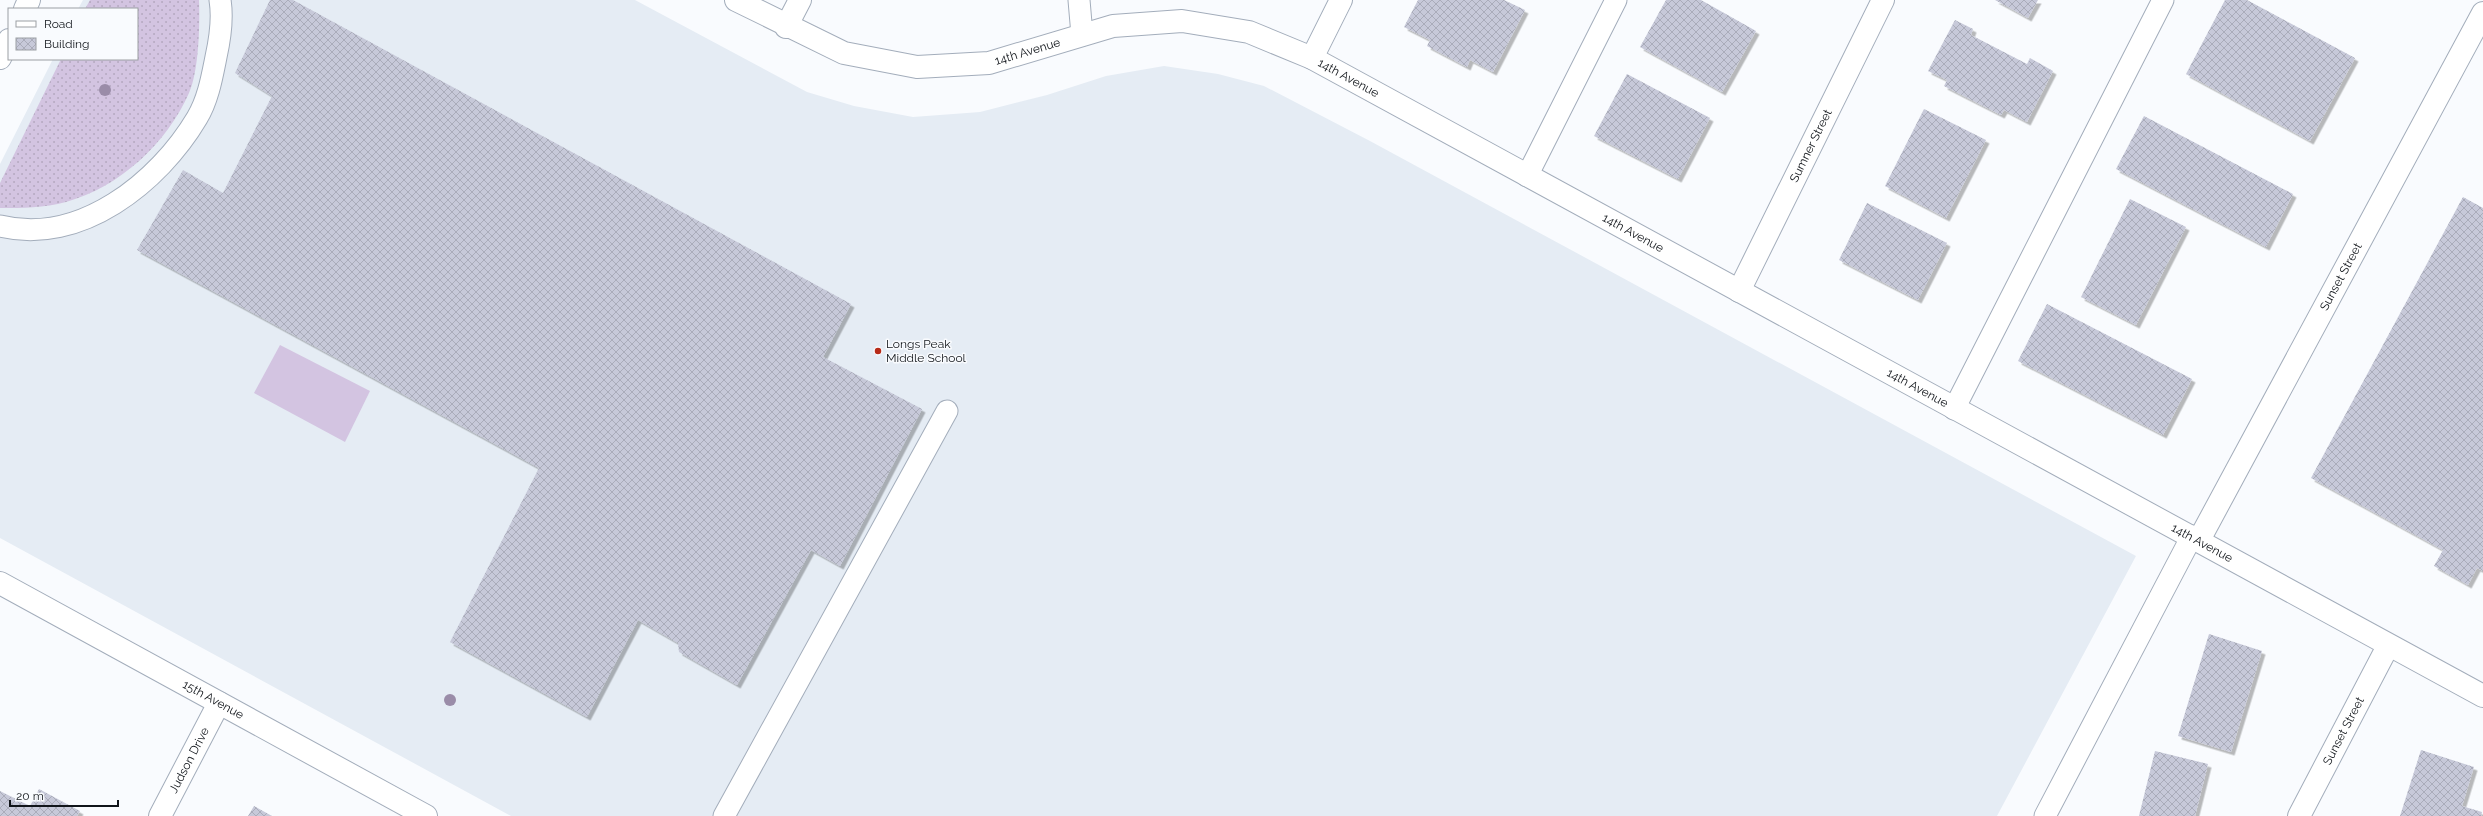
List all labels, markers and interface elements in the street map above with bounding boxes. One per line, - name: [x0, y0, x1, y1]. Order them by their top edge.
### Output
- legend: [8, 8, 138, 60]
- text: Road: [44, 17, 73, 31]
- street label: 14th Avenue: [993, 35, 1062, 68]
- text: Building: [44, 37, 90, 51]
- street label: 14th Avenue: [1316, 56, 1382, 100]
- street label: Sumner Street: [1787, 107, 1835, 185]
- street label: 14th Avenue: [1600, 211, 1666, 255]
- street label: Sunset Street: [2317, 241, 2365, 313]
- place label: Longs Peak Middle School: [886, 337, 967, 365]
- marker: Longs Peak Middle School: [873, 346, 883, 356]
- street label: 14th Avenue: [1885, 366, 1951, 410]
- street label: 14th Avenue: [2169, 521, 2235, 565]
- street label: 15th Avenue: [180, 677, 246, 722]
- street label: Sunset Street: [2320, 695, 2367, 767]
- street label: Judson Drive: [166, 725, 212, 795]
- scale bar: [10, 782, 118, 808]
- text: 20 m: [16, 789, 44, 803]

